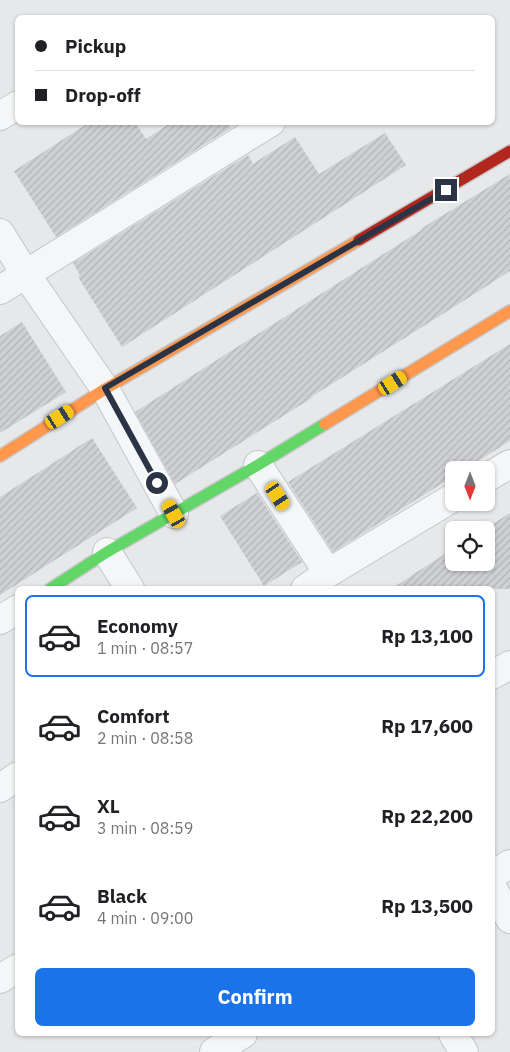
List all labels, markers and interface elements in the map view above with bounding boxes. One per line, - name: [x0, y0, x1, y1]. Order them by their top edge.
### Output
- text: Pickup: [65, 34, 126, 58]
- text: Drop-off: [65, 83, 141, 107]
- route end: [435, 179, 457, 201]
- car: [376, 369, 409, 397]
- car: [43, 403, 76, 431]
- north arrow: [445, 461, 495, 511]
- map controls: [445, 461, 495, 571]
- route start: [146, 472, 168, 494]
- car: [263, 479, 292, 513]
- car: [160, 497, 187, 531]
- button: locate: [445, 521, 495, 571]
- icon: car: [37, 614, 82, 659]
- text: Economy: [97, 614, 178, 638]
- text: Rp 13,100: [381, 624, 473, 648]
- text: 1 min · 08:57: [97, 638, 193, 658]
- icon: car: [37, 704, 82, 749]
- text: Comfort: [97, 704, 170, 728]
- text: Rp 17,600: [381, 714, 473, 738]
- text: 2 min · 08:58: [97, 728, 193, 748]
- icon: car: [37, 794, 82, 839]
- text: XL: [97, 794, 120, 818]
- text: Rp 22,200: [381, 804, 473, 828]
- text: 3 min · 08:59: [97, 818, 193, 838]
- icon: car: [37, 884, 82, 929]
- text: Black: [97, 884, 147, 908]
- text: Rp 13,500: [381, 894, 473, 918]
- text: 4 min · 09:00: [97, 908, 193, 928]
- button: Confirm: [35, 968, 475, 1026]

